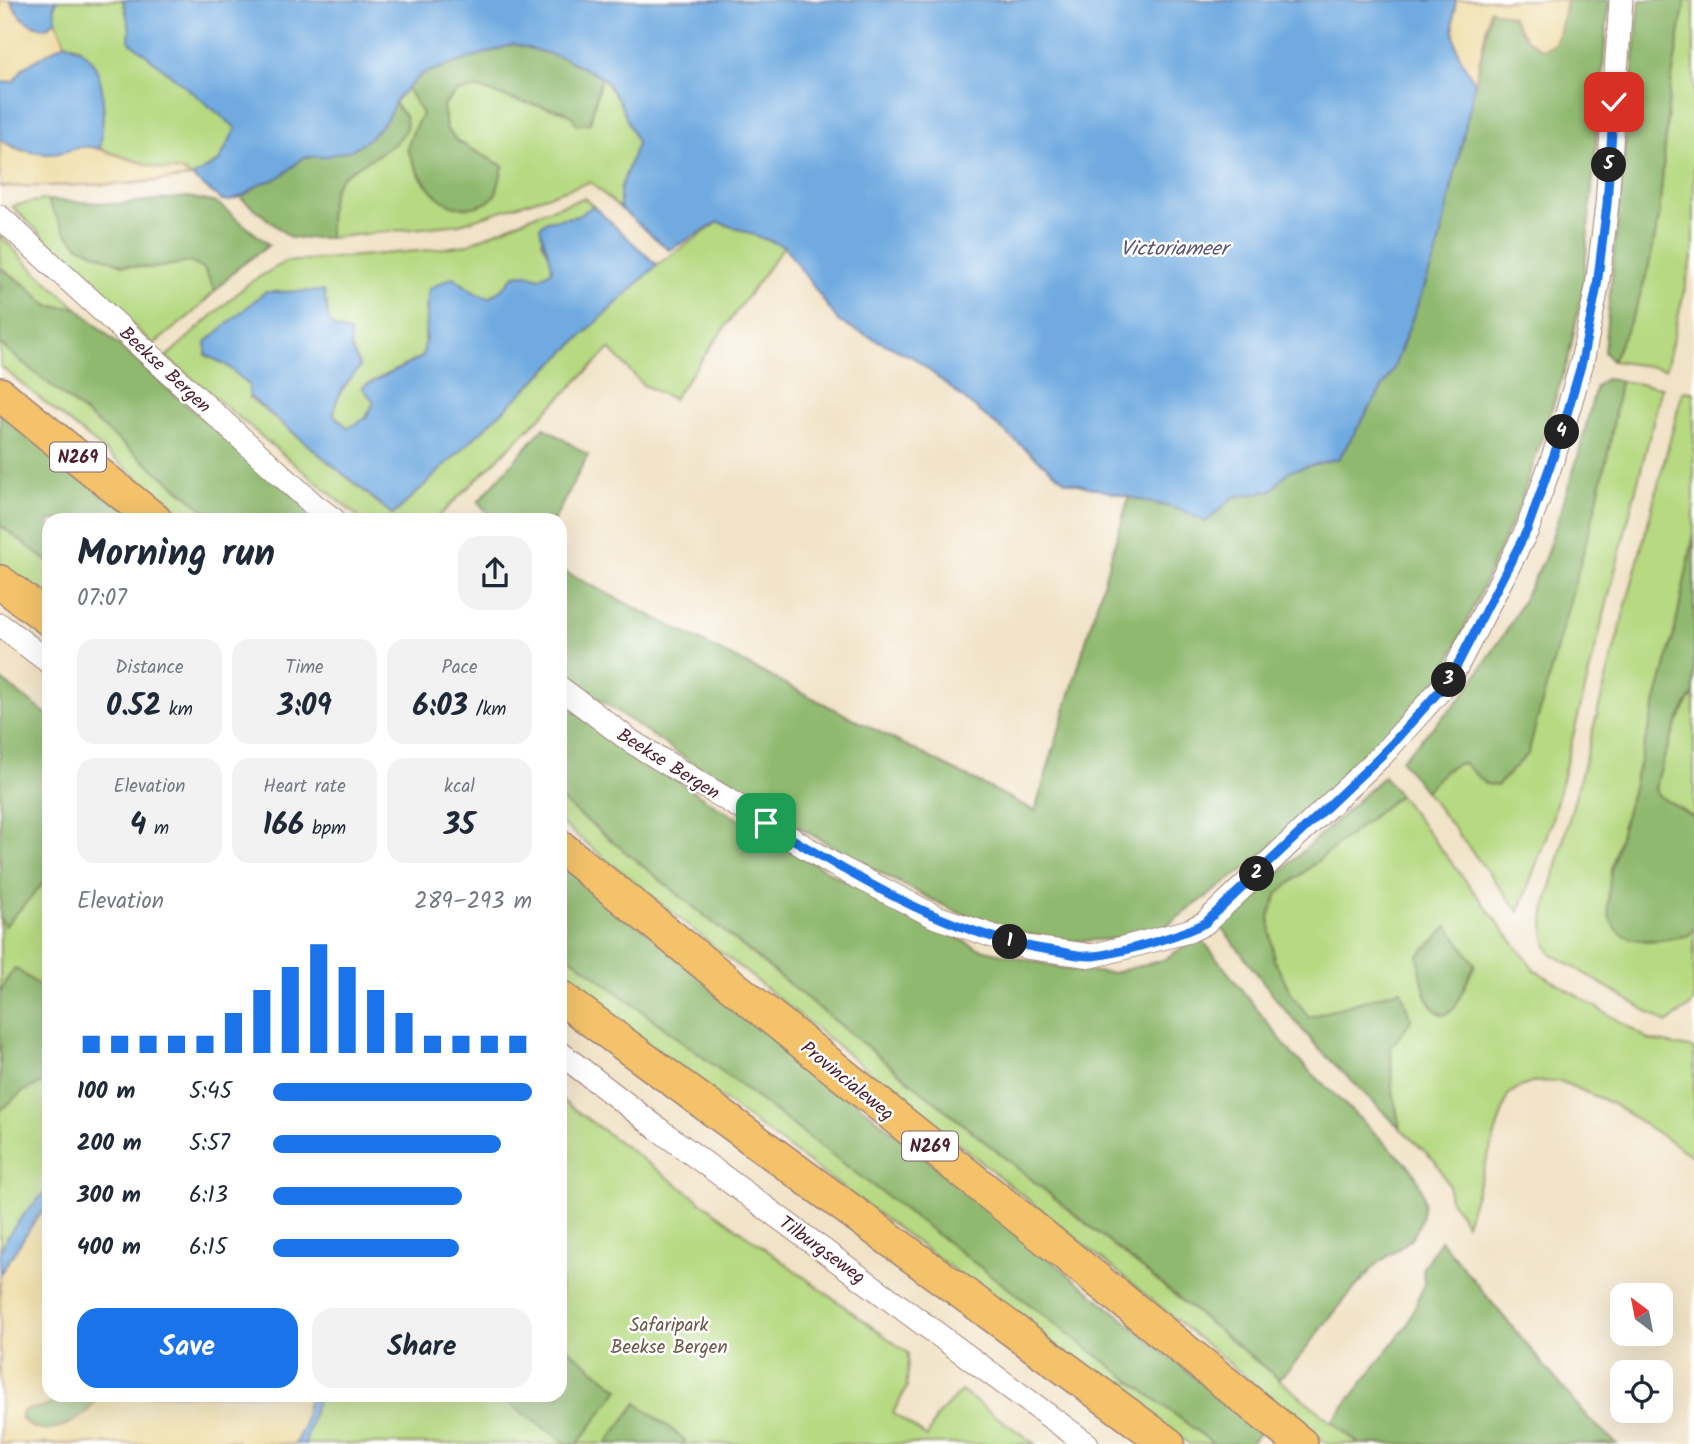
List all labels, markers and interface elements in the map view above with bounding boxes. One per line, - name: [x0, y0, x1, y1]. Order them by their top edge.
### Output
- pin: [1584, 72, 1644, 132]
- icon: check: [1595, 83, 1633, 121]
- pin: 5: [1592, 148, 1626, 182]
- text: 5: [1604, 149, 1613, 179]
- water label: Victoriameer: [1120, 233, 1232, 266]
- street label: Beekse Bergen: [112, 320, 218, 421]
- pin: 4: [1544, 414, 1580, 450]
- text: 4: [1556, 416, 1567, 446]
- road number: N269: [50, 443, 106, 472]
- text: Morning run: [77, 525, 275, 585]
- button: share: [458, 536, 532, 610]
- text: 07:07: [77, 581, 127, 617]
- text: Distance: [115, 653, 184, 683]
- text: Time: [285, 653, 324, 683]
- text: Pace: [441, 653, 478, 683]
- pin: 3: [1432, 662, 1466, 698]
- text: 3: [1443, 664, 1454, 694]
- text: 0.52: [106, 683, 161, 731]
- text: 3:09: [277, 683, 332, 731]
- text: 6:03: [413, 683, 468, 731]
- text: km: [161, 695, 193, 725]
- text: /km: [468, 695, 506, 725]
- street label: Beekse Bergen: [610, 721, 726, 808]
- text: Elevation: [114, 772, 185, 802]
- text: Heart rate: [263, 772, 346, 802]
- text: kcal: [444, 772, 475, 802]
- pin: [736, 793, 796, 853]
- text: 4: [130, 802, 146, 850]
- text: 166: [263, 802, 304, 850]
- text: 35: [444, 802, 475, 850]
- icon: arrive: [747, 804, 785, 842]
- text: m: [146, 814, 169, 844]
- text: bpm: [304, 814, 346, 844]
- pin: 2: [1240, 856, 1274, 892]
- text: 2: [1251, 858, 1262, 888]
- text: Elevation: [77, 884, 164, 920]
- text: 289–293 m: [414, 884, 532, 920]
- pin: 1: [992, 925, 1028, 960]
- text: 1: [1007, 926, 1012, 956]
- street label: Provincialeweg: [793, 1034, 900, 1129]
- text: 100 m: [77, 1074, 135, 1110]
- text: 5:45: [189, 1074, 232, 1110]
- text: 200 m: [77, 1126, 142, 1162]
- text: 5:57: [189, 1126, 230, 1162]
- road number: N269: [902, 1132, 958, 1161]
- text: 300 m: [77, 1178, 141, 1214]
- text: 6:13: [189, 1178, 228, 1214]
- street label: Tilburgseweg: [772, 1209, 871, 1292]
- text: 400 m: [77, 1230, 141, 1266]
- text: 6:15: [189, 1230, 227, 1266]
- north arrow: [1610, 1283, 1673, 1346]
- map controls: [1610, 1283, 1673, 1423]
- button: Save: [77, 1308, 298, 1388]
- button: Share: [312, 1308, 532, 1388]
- park label: Safaripark Beekse Bergen: [610, 1311, 728, 1363]
- button: locate: [1610, 1360, 1673, 1423]

